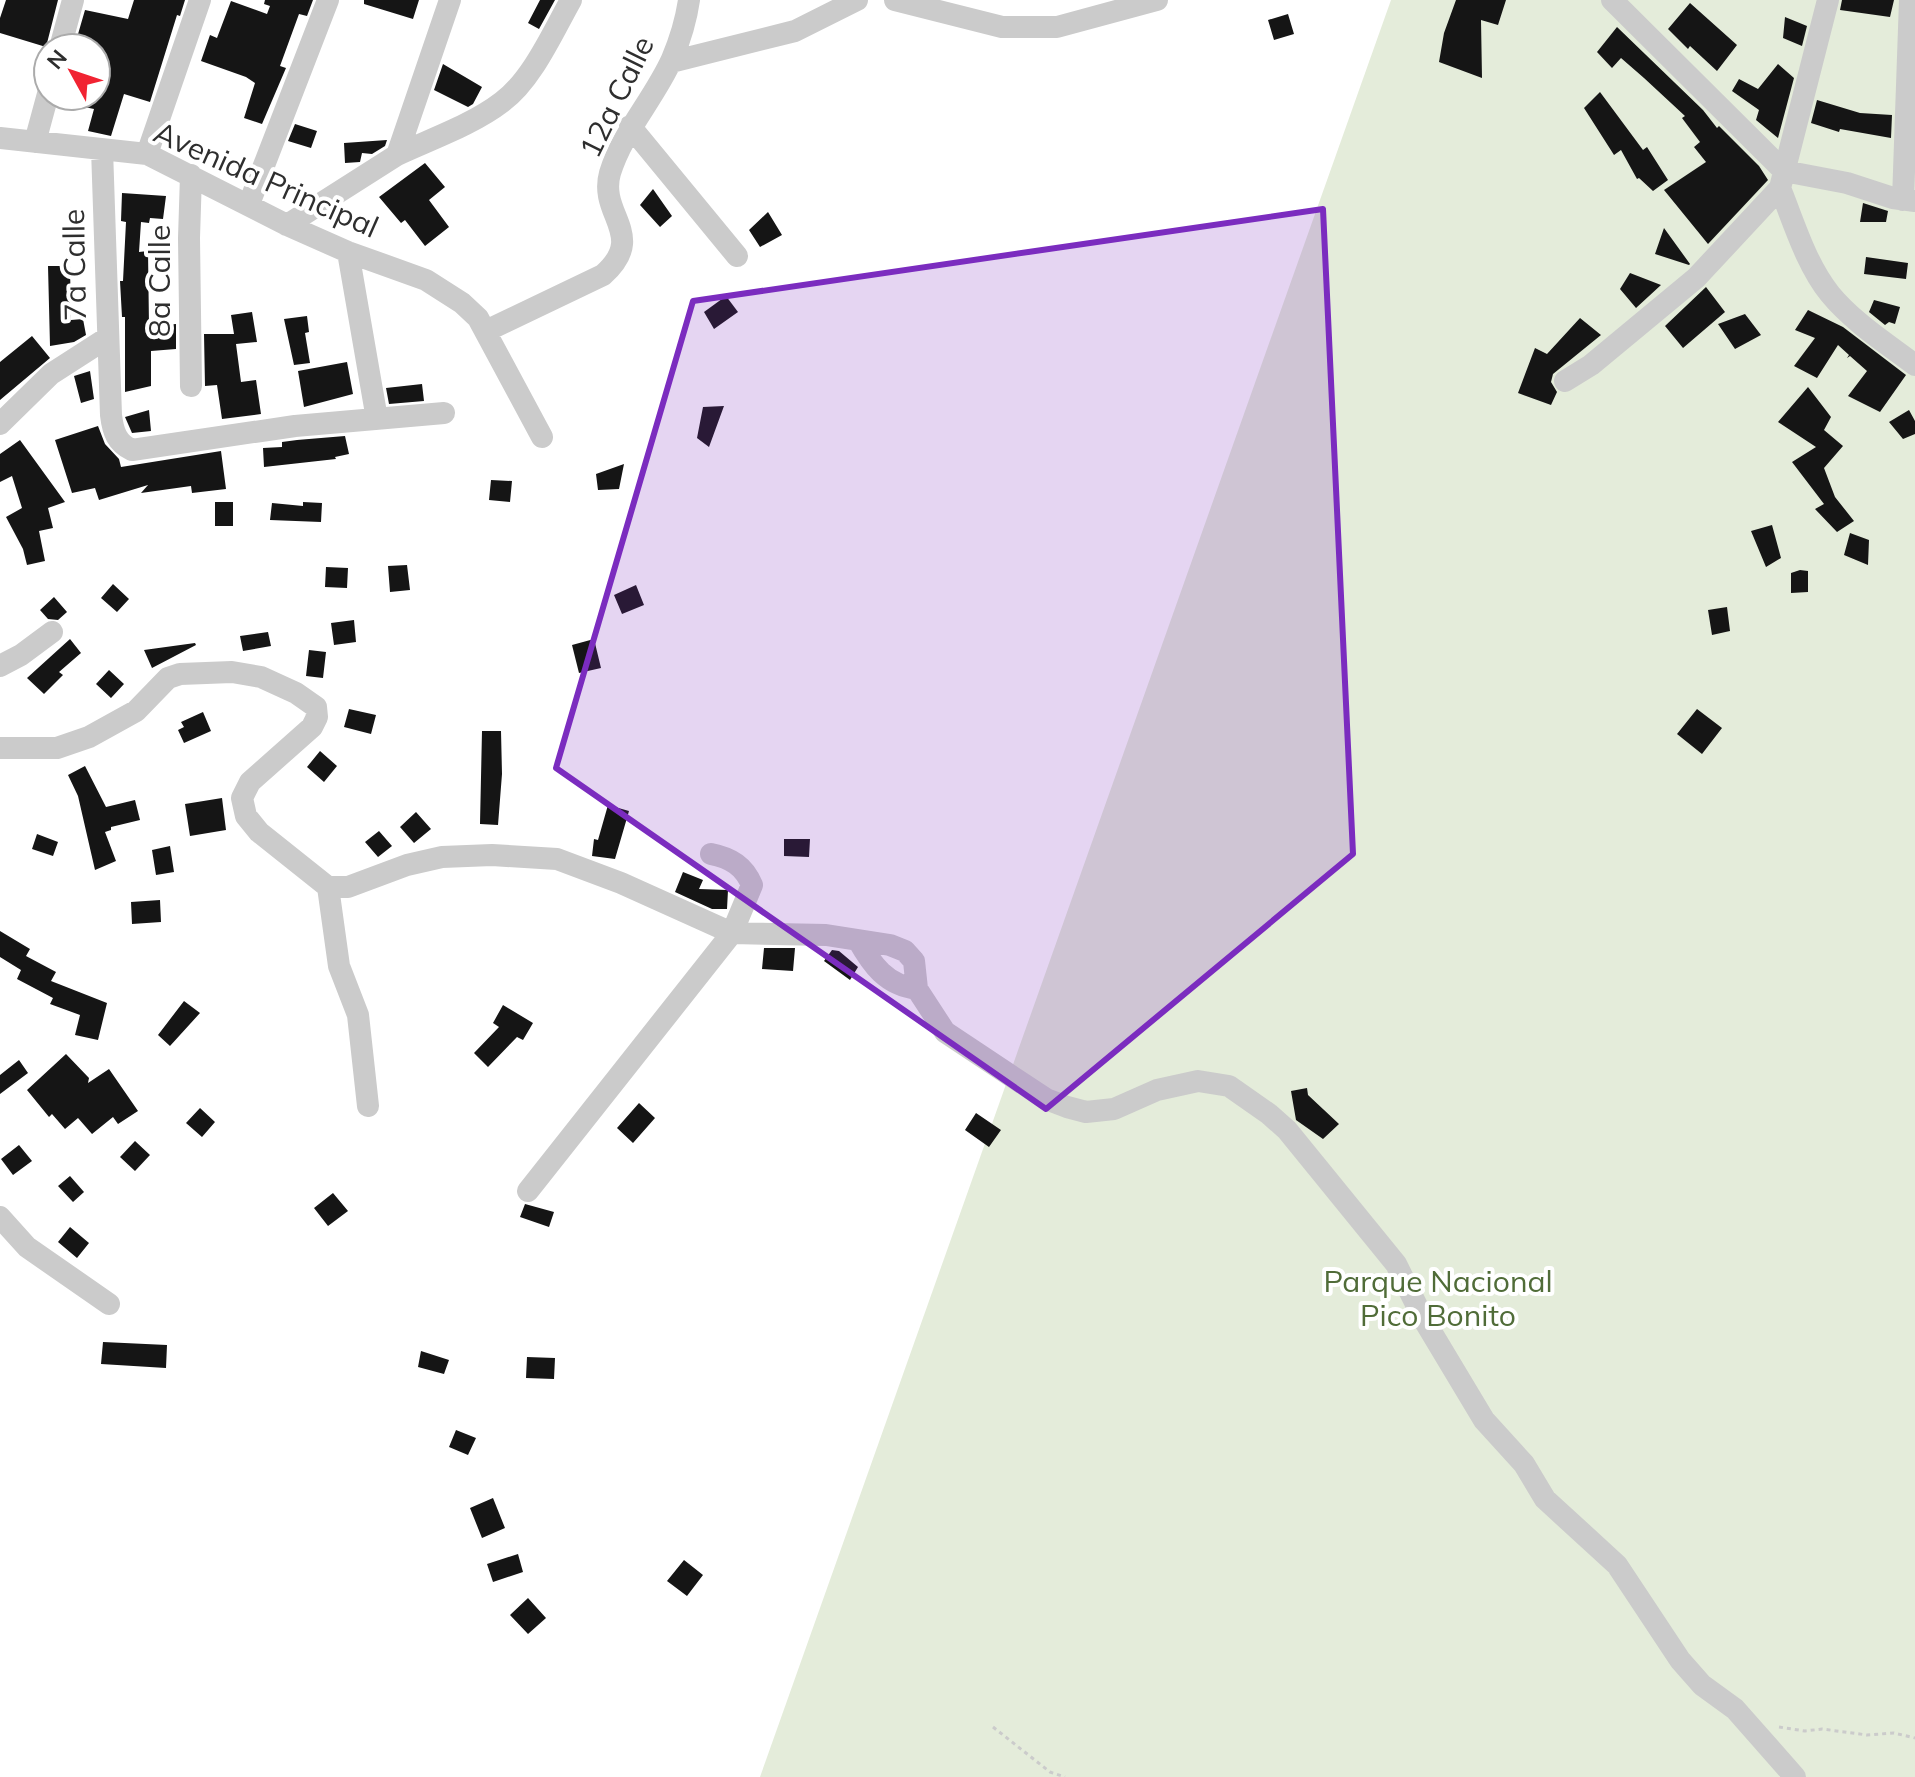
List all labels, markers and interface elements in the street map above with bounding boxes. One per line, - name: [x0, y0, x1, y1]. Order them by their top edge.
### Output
- street label: 12a Calle: [570, 30, 662, 164]
- north arrow: [32, 32, 112, 112]
- text: N: [41, 44, 73, 75]
- street label: Avenida Principal: [148, 113, 385, 246]
- street label: 7a Calle: [54, 208, 94, 322]
- street label: 8a Calle: [140, 225, 178, 337]
- park label: Parque Nacional Pico Bonito: [1323, 1262, 1553, 1334]

